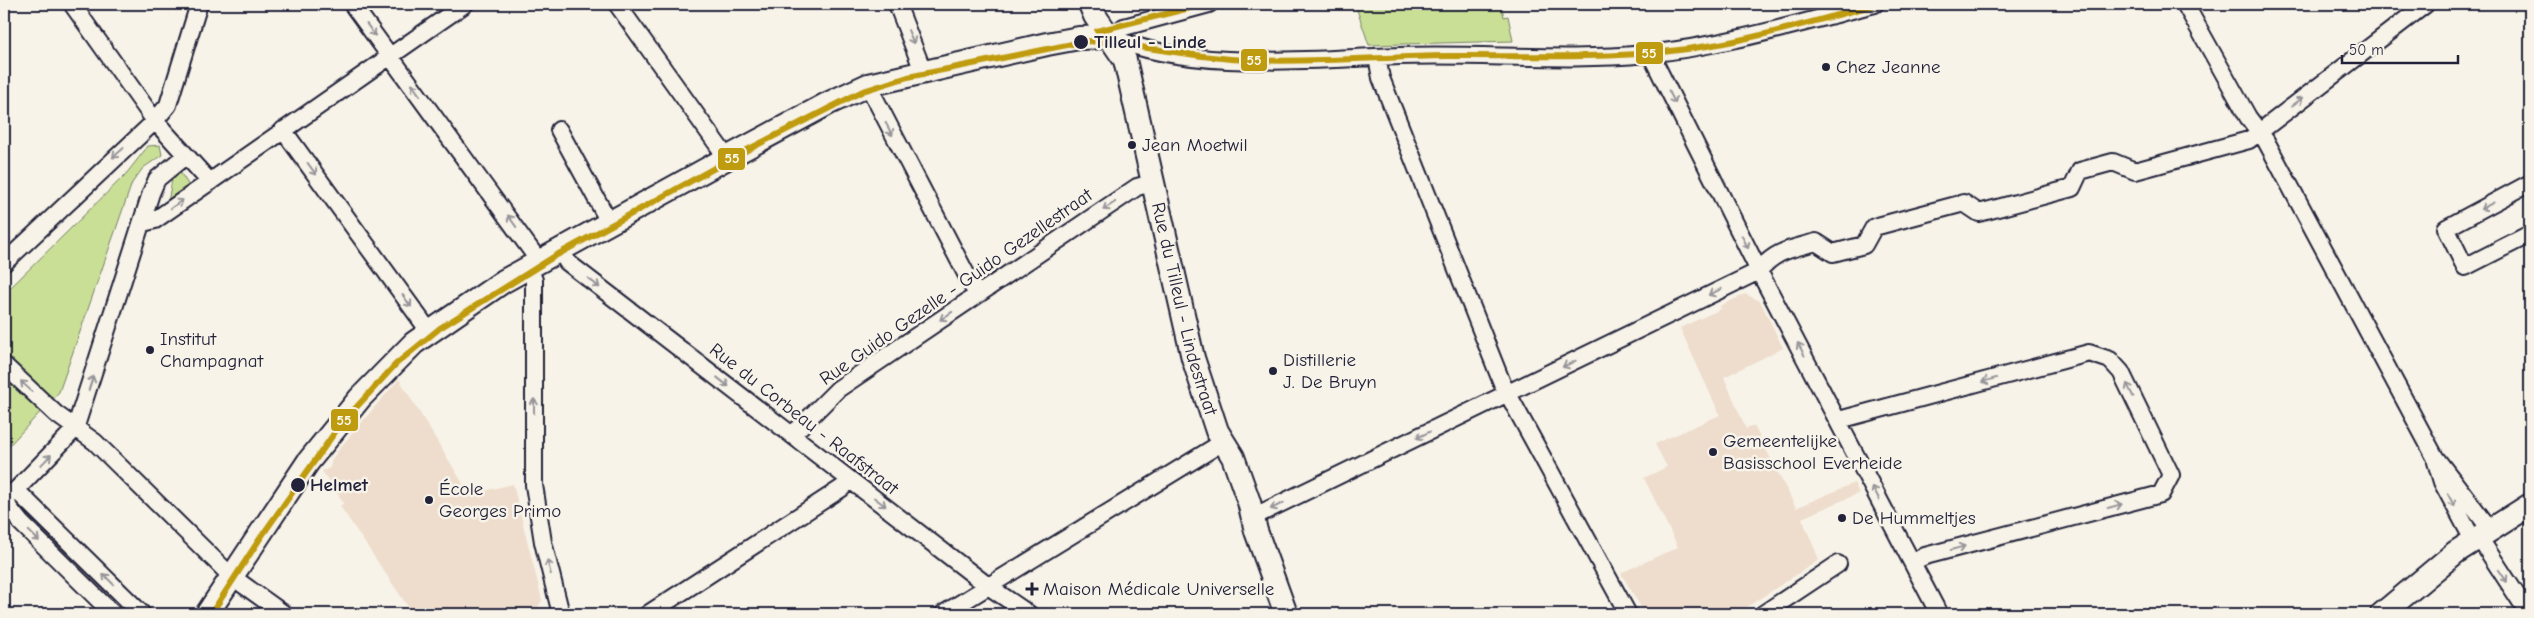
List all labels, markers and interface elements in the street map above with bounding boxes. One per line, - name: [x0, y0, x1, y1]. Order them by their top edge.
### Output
- one-way arrow: [366, 23, 377, 36]
- one-way arrow: [907, 29, 917, 44]
- place label: Tilleul - Linde: [1094, 31, 1206, 53]
- scale bar: [2342, 32, 2458, 64]
- marker: Tilleul - Linde: [1072, 33, 1090, 51]
- line badge: 55: [1635, 41, 1664, 65]
- text: 50 m: [2349, 41, 2384, 59]
- text: 55: [1642, 45, 1656, 62]
- line badge: 55: [1240, 48, 1268, 72]
- text: 55: [1247, 52, 1261, 69]
- place label: Chez Jeanne: [1836, 56, 1941, 78]
- marker: Chez Jeanne: [1820, 61, 1832, 73]
- one-way arrow: [411, 83, 421, 97]
- one-way arrow: [1668, 89, 1677, 104]
- one-way arrow: [2290, 96, 2303, 107]
- one-way arrow: [884, 121, 894, 136]
- place label: Jean Moetwil: [1142, 134, 1248, 156]
- marker: Jean Moetwil: [1126, 139, 1138, 151]
- line badge: 55: [717, 147, 746, 171]
- one-way arrow: [112, 148, 125, 159]
- text: 55: [725, 150, 739, 167]
- one-way arrow: [307, 162, 317, 176]
- street label: Rue Guido Gezelle - Guido Gezellestraat: [816, 184, 1097, 390]
- one-way arrow: [170, 199, 184, 209]
- one-way arrow: [1102, 200, 1116, 211]
- street label: Rue du Tilleul - Lindestraat: [1147, 200, 1222, 419]
- one-way arrow: [2480, 202, 2495, 211]
- one-way arrow: [507, 214, 517, 228]
- one-way arrow: [1741, 234, 1750, 249]
- one-way arrow: [587, 277, 600, 288]
- one-way arrow: [1708, 288, 1723, 297]
- one-way arrow: [402, 294, 412, 308]
- one-way arrow: [939, 311, 953, 321]
- place label: Institut Champagnat: [160, 328, 264, 372]
- street label: Rue du Corbeau - Raafstraat: [705, 338, 903, 500]
- one-way arrow: [1796, 342, 1806, 357]
- marker: Institut Champagnat: [144, 344, 156, 356]
- place label: Distillerie J. De Bruyn: [1283, 349, 1377, 393]
- one-way arrow: [1562, 359, 1577, 369]
- marker: Distillerie J. De Bruyn: [1267, 365, 1279, 377]
- one-way arrow: [86, 376, 96, 392]
- one-way arrow: [1981, 376, 1997, 385]
- one-way arrow: [716, 377, 730, 387]
- one-way arrow: [20, 380, 33, 392]
- one-way arrow: [2125, 383, 2134, 398]
- one-way arrow: [529, 398, 539, 414]
- line badge: 55: [330, 408, 359, 432]
- text: 55: [337, 412, 351, 429]
- place label: Gemeentelijke Basisschool Everheide: [1723, 430, 1902, 474]
- one-way arrow: [1416, 431, 1431, 440]
- marker: Gemeentelijke Basisschool Everheide: [1707, 446, 1719, 458]
- one-way arrow: [39, 454, 52, 466]
- place label: Helmet: [310, 474, 369, 496]
- marker: Helmet: [289, 476, 307, 494]
- place label: École Georges Primo: [439, 478, 561, 522]
- one-way arrow: [1871, 486, 1880, 501]
- one-way arrow: [2447, 492, 2456, 507]
- marker: École Georges Primo: [423, 494, 435, 506]
- one-way arrow: [873, 497, 886, 508]
- one-way arrow: [2107, 501, 2123, 510]
- one-way arrow: [1270, 502, 1285, 511]
- place label: De Hummeltjes: [1852, 507, 1976, 529]
- marker: De Hummeltjes: [1836, 512, 1848, 524]
- one-way arrow: [28, 530, 41, 542]
- one-way arrow: [1950, 542, 1966, 552]
- one-way arrow: [544, 559, 553, 575]
- one-way arrow: [2499, 568, 2509, 582]
- one-way arrow: [102, 573, 114, 586]
- place label: Maison Médicale Universelle: [1043, 578, 1274, 600]
- marker: Maison Médicale Universelle: [1025, 582, 1039, 596]

